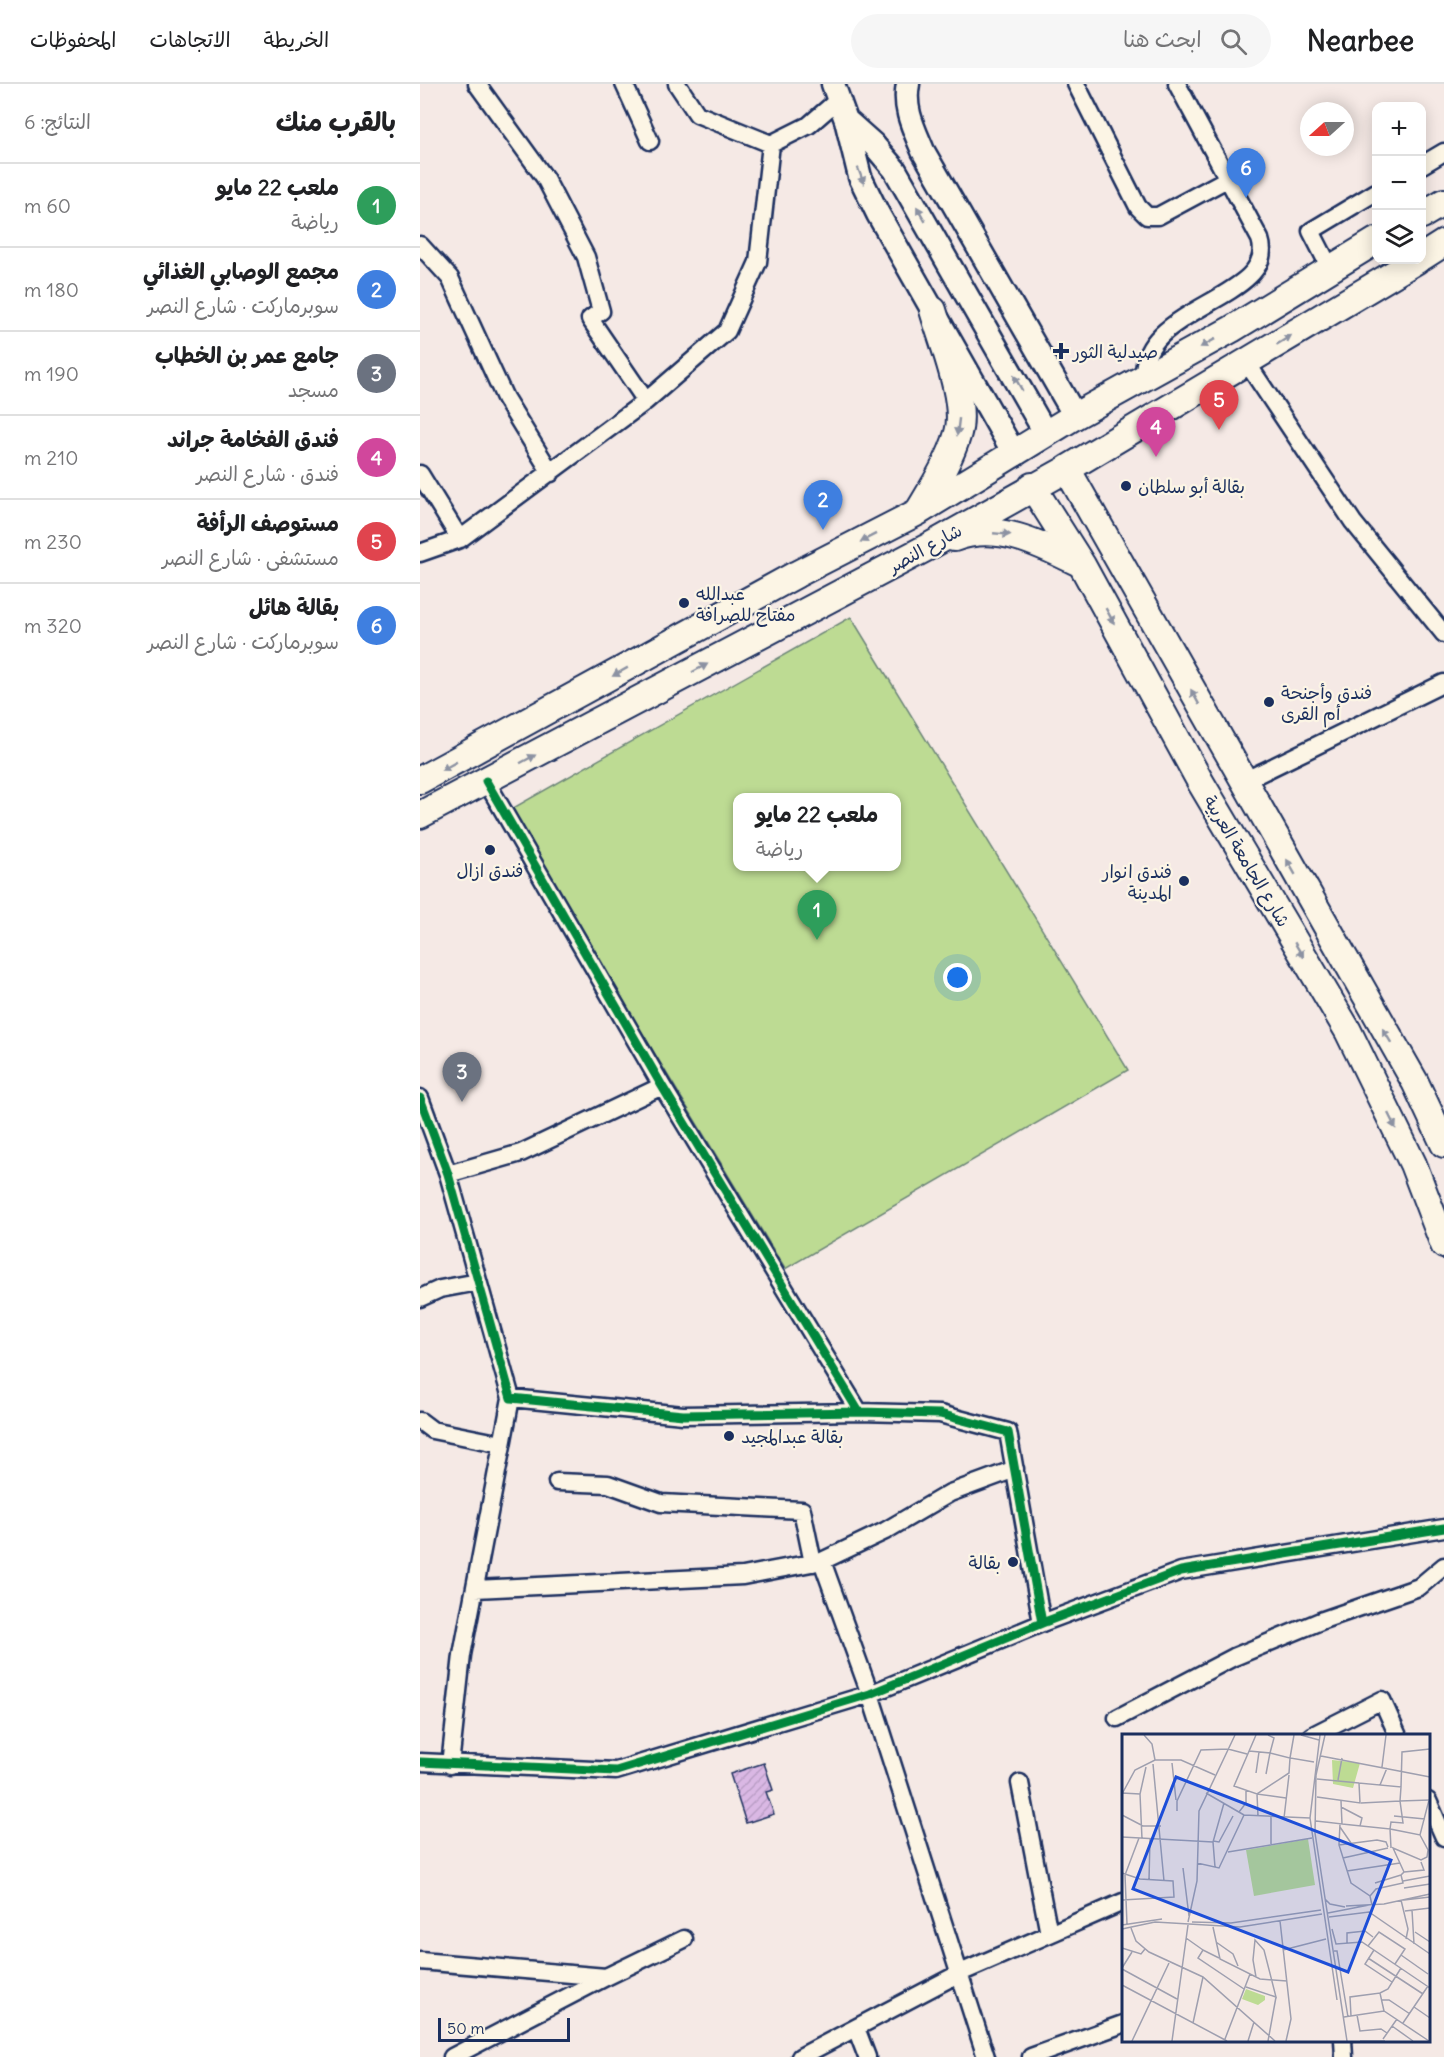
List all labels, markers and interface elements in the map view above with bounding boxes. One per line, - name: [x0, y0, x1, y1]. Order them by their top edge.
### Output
- search box: [851, 14, 1271, 68]
- text: Nearbee: [1307, 23, 1414, 59]
- text: ابحث هنا: [1123, 25, 1202, 53]
- icon: search: [1217, 25, 1250, 58]
- text: المحفوظات: [30, 26, 116, 53]
- text: الاتجاهات: [149, 26, 231, 53]
- text: الخريطة: [264, 26, 329, 53]
- north arrow: [1300, 102, 1354, 156]
- map controls: [1372, 102, 1426, 264]
- button: +: [1372, 102, 1426, 156]
- text: بالقرب منك: [276, 105, 396, 138]
- text: النتائج: 6: [24, 109, 91, 134]
- pin: 6: [1226, 148, 1266, 198]
- button: −: [1372, 156, 1426, 210]
- one-way arrow: [857, 167, 866, 185]
- text: ملعب 22 مايو: [216, 173, 339, 201]
- text: 60 m: [24, 193, 71, 218]
- text: 1: [373, 193, 380, 218]
- one-way arrow: [916, 205, 926, 222]
- text: رياضة: [291, 209, 339, 234]
- button: layers: [1372, 210, 1426, 264]
- text: مجمع الوصابي الغذائي: [143, 257, 339, 285]
- text: 180 m: [24, 277, 79, 302]
- text: 2: [371, 277, 382, 302]
- text: سوبرماركت · شارع النصر: [148, 293, 339, 318]
- one-way arrow: [1276, 335, 1292, 346]
- one-way arrow: [1199, 338, 1216, 348]
- place label: صيدلية الثور: [1071, 340, 1158, 363]
- text: جامع عمر بن الخطاب: [155, 341, 339, 369]
- marker: صيدلية الثور: [1054, 344, 1068, 358]
- text: 190 m: [24, 361, 79, 386]
- text: 3: [371, 361, 382, 386]
- one-way arrow: [1013, 375, 1023, 392]
- text: مسجد: [288, 377, 339, 402]
- pin: 5: [1200, 380, 1238, 430]
- pin: 4: [1136, 408, 1176, 457]
- one-way arrow: [953, 418, 962, 437]
- text: فندق الفخامة جراند: [167, 425, 339, 453]
- text: 210 m: [24, 445, 78, 470]
- text: 4: [371, 445, 382, 470]
- text: فندق · شارع النصر: [196, 461, 339, 486]
- place label: بقالة أبو سلطان: [1138, 475, 1245, 498]
- marker: بقالة أبو سلطان: [1119, 479, 1133, 493]
- pin: 2: [804, 480, 842, 530]
- text: مستوصف الرأفة: [196, 509, 339, 537]
- street label: شارع النصر: [882, 518, 966, 579]
- text: 230 m: [24, 529, 82, 554]
- text: 5: [371, 529, 382, 554]
- one-way arrow: [993, 529, 1012, 539]
- one-way arrow: [860, 533, 877, 542]
- text: مستشفى · شارع النصر: [162, 545, 339, 570]
- place label: عبدالله مفتاح للصرافة: [696, 582, 796, 627]
- text: بقالة هائل: [249, 593, 339, 621]
- marker: عبدالله مفتاح للصرافة: [677, 596, 691, 610]
- one-way arrow: [1105, 608, 1115, 625]
- text: 320 m: [24, 613, 82, 638]
- text: 6: [371, 613, 382, 638]
- text: سوبرماركت · شارع النصر: [148, 629, 339, 654]
- one-way arrow: [692, 663, 709, 673]
- one-way arrow: [611, 667, 628, 677]
- place label: فندق وأجنحة أم القرى: [1281, 681, 1372, 728]
- one-way arrow: [1190, 688, 1200, 705]
- marker: فندق وأجنحة أم القرى: [1262, 695, 1276, 709]
- one-way arrow: [519, 754, 536, 763]
- one-way arrow: [440, 761, 457, 771]
- street label: شارع الجامعة العربية: [1198, 791, 1295, 932]
- popup: [733, 793, 901, 871]
- text: ملعب 22 مايو: [756, 800, 878, 828]
- text: رياضة: [756, 836, 804, 861]
- marker: فندق ازال: [483, 843, 497, 857]
- place label: فندق ازال: [456, 859, 524, 882]
- one-way arrow: [1285, 859, 1296, 875]
- place label: فندق انوار المدينة: [1101, 860, 1172, 904]
- marker: فندق انوار المدينة: [1177, 874, 1191, 888]
- pin: 1: [798, 890, 836, 940]
- one-way arrow: [1294, 942, 1305, 958]
- your location: [943, 963, 972, 992]
- one-way arrow: [1382, 1028, 1393, 1044]
- pin: 3: [442, 1052, 482, 1102]
- one-way arrow: [1387, 1113, 1397, 1130]
- place label: بقالة عبدالمجيد: [741, 1425, 843, 1448]
- marker: بقالة عبدالمجيد: [722, 1429, 736, 1443]
- place label: بقالة: [968, 1551, 1001, 1574]
- marker: بقالة: [1006, 1555, 1020, 1569]
- inset map: [1122, 1734, 1429, 2042]
- scale bar: [438, 2015, 570, 2042]
- text: 50 m: [447, 2018, 485, 2038]

